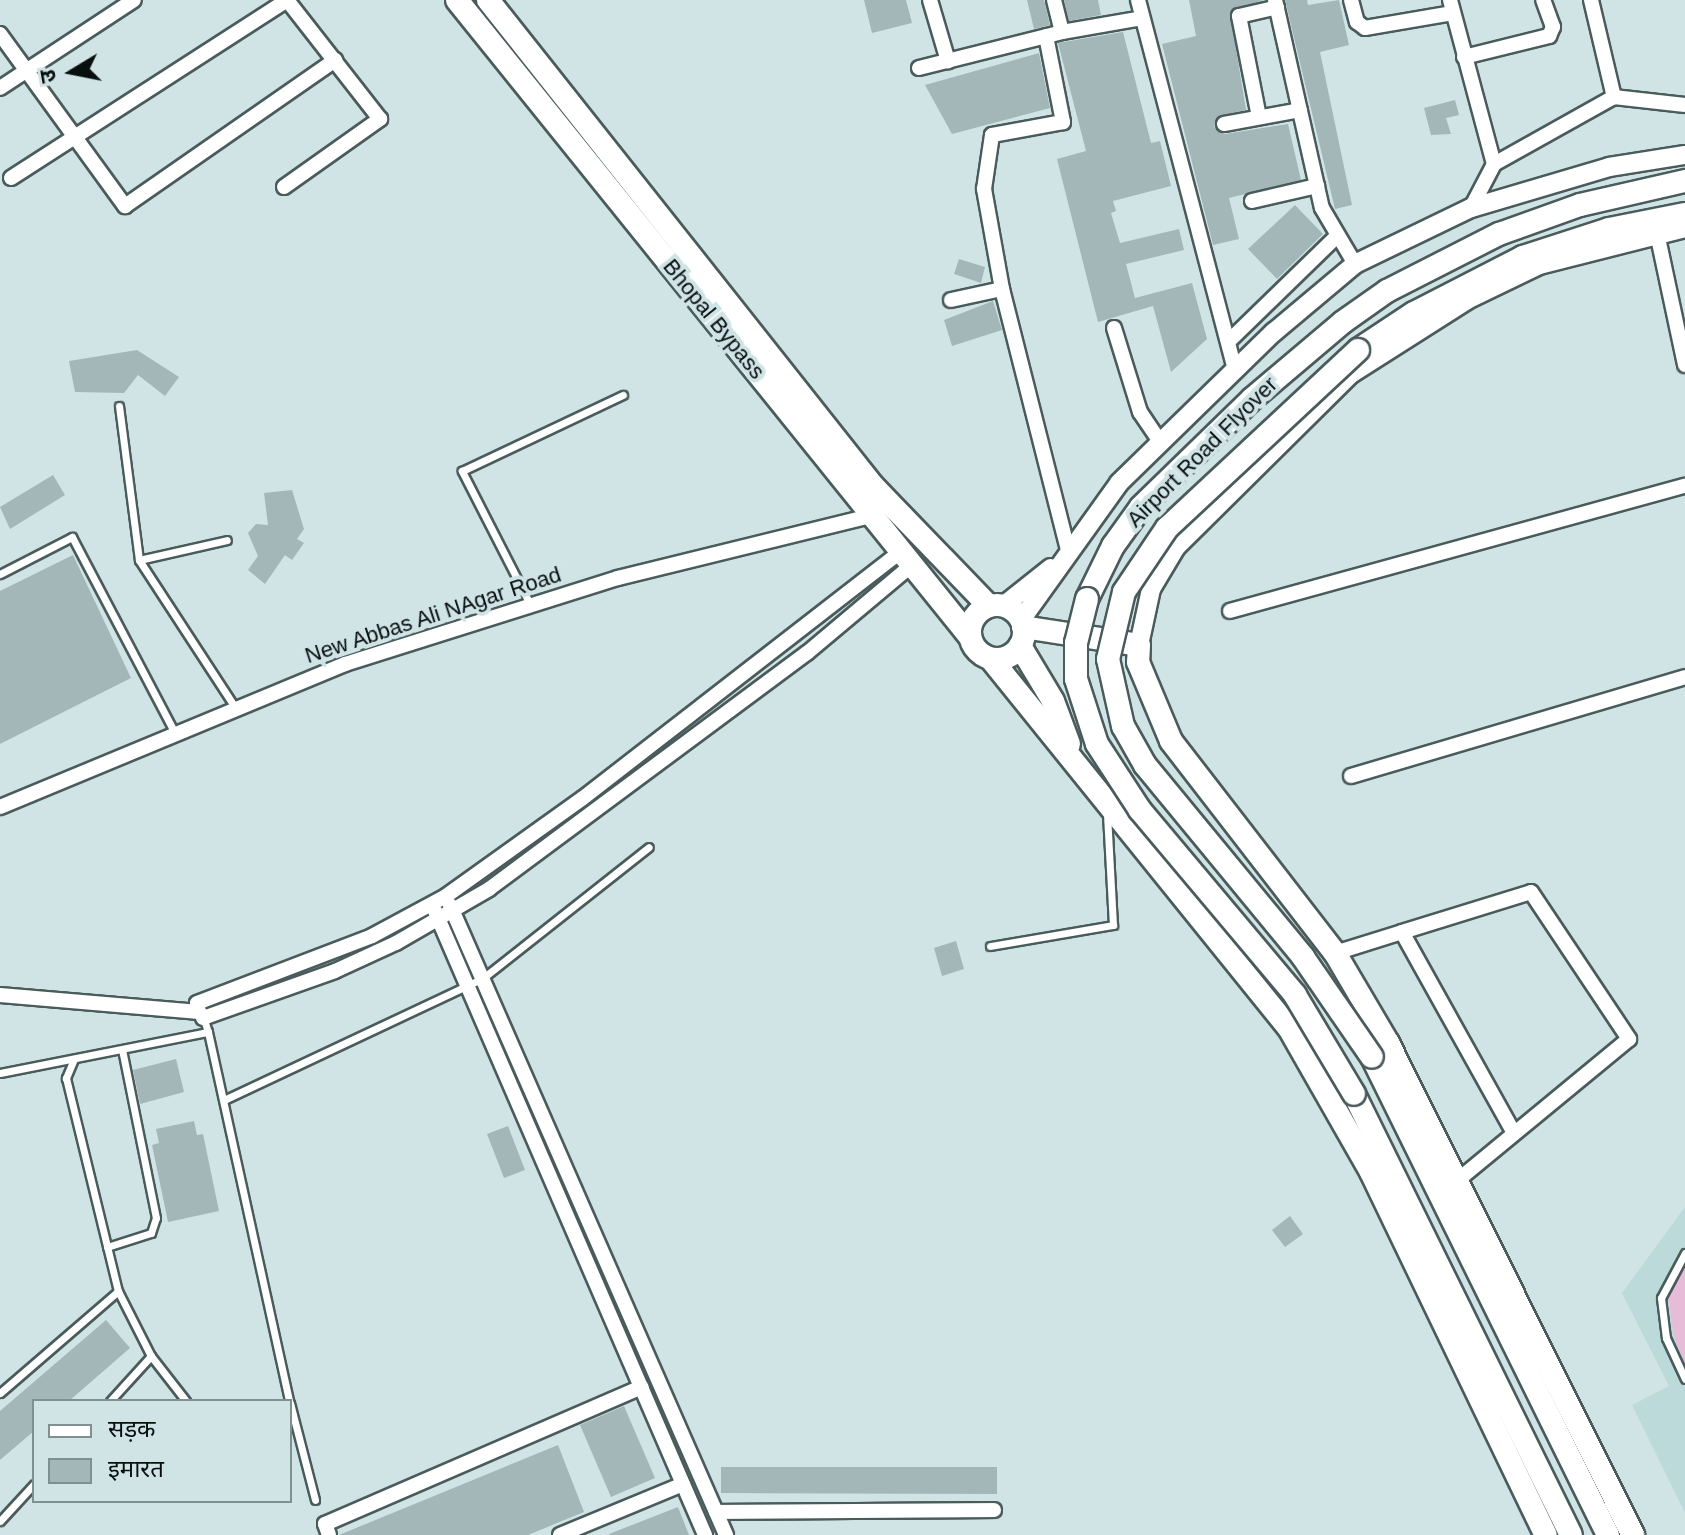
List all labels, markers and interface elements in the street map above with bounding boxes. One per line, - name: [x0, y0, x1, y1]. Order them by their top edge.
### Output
- north arrow: [32, 32, 112, 112]
- text: उ: [34, 68, 61, 85]
- street label: Bhopal Bypass: [658, 254, 770, 384]
- street label: Airport Road Flyover: [1121, 371, 1283, 533]
- street label: New Abbas Ali NAgar Road: [300, 561, 566, 669]
- legend: [32, 1399, 292, 1503]
- text: सड़क: [108, 1415, 156, 1442]
- text: इमारत: [108, 1455, 164, 1482]

